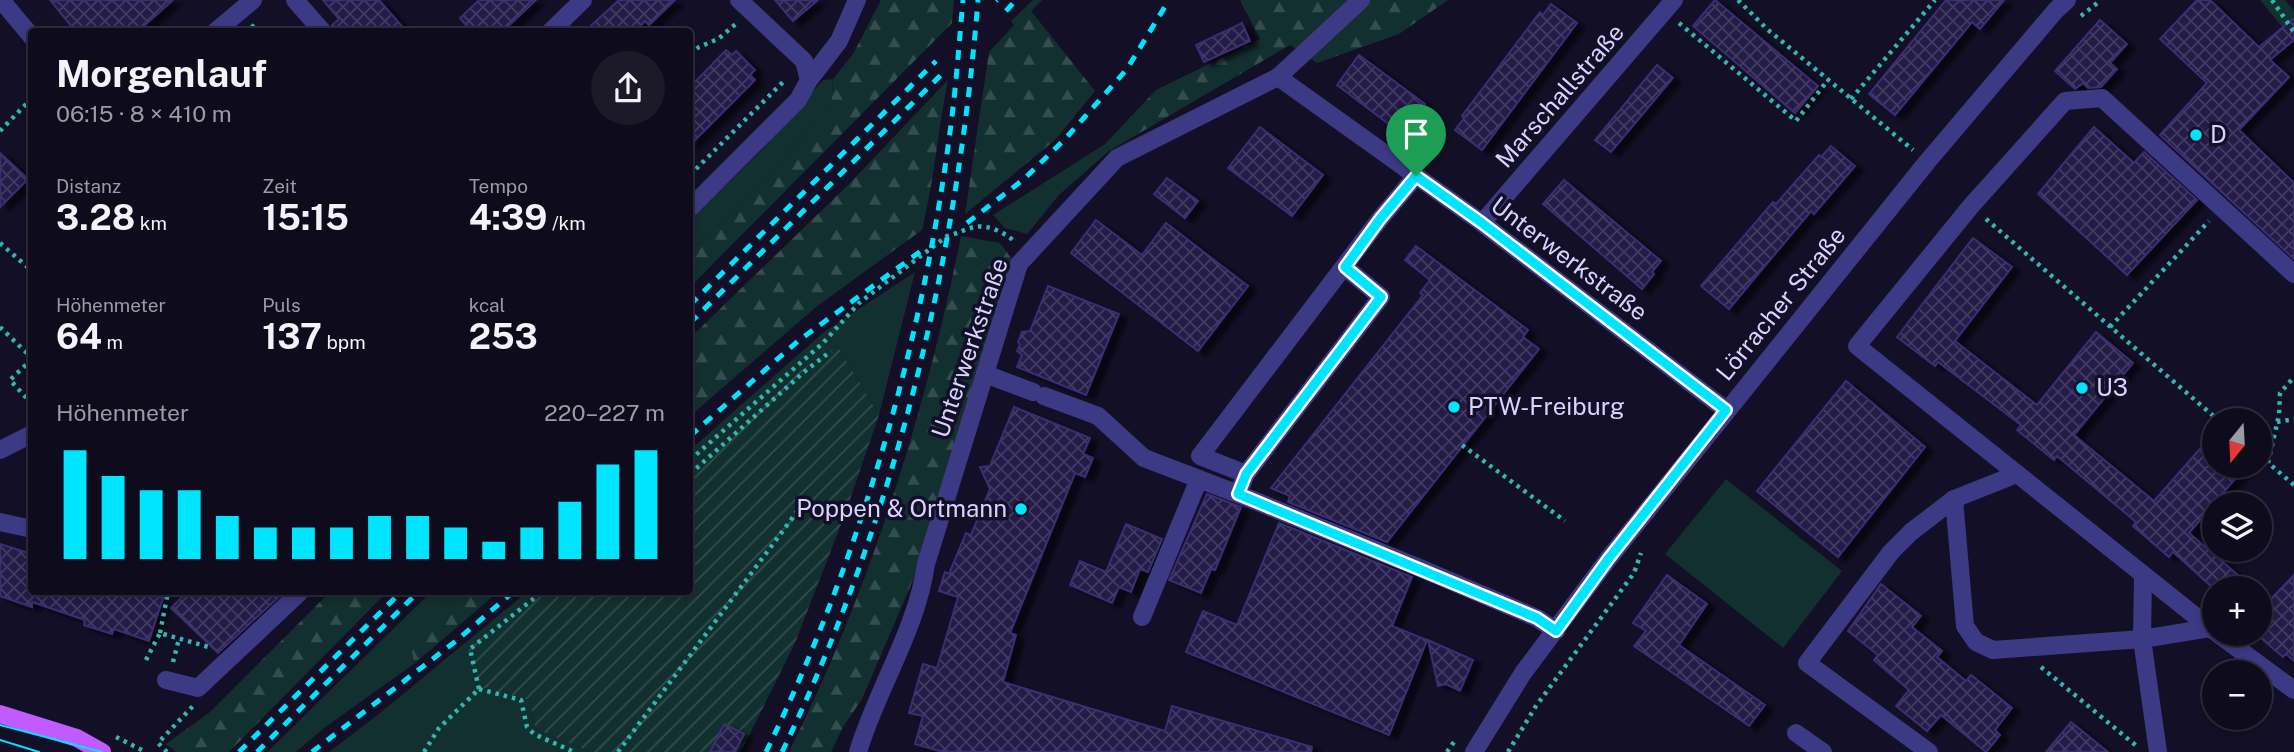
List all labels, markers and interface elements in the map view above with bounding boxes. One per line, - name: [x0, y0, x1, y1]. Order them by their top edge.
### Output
- street label: Marschallstraße: [1489, 18, 1629, 173]
- text: Morgenlauf: [56, 51, 267, 96]
- button: share: [591, 51, 665, 125]
- text: 06:15 · 8 × 410 m: [56, 100, 232, 127]
- pin: [1386, 104, 1446, 176]
- icon: arrive: [1397, 115, 1435, 153]
- place label: D: [2210, 120, 2227, 148]
- marker: D: [2188, 127, 2204, 143]
- text: Distanz: [56, 175, 121, 197]
- text: Zeit: [262, 175, 297, 197]
- text: Tempo: [469, 175, 528, 197]
- street label: Unterwerkstraße: [1486, 190, 1653, 326]
- text: 3.28: [56, 197, 135, 238]
- text: 15:15: [262, 197, 349, 238]
- text: 4:39: [469, 197, 547, 238]
- text: km: [135, 212, 167, 234]
- text: /km: [547, 212, 586, 234]
- street label: Lörracher Straße: [1710, 221, 1851, 386]
- street label: Unterwerkstraße: [925, 254, 1013, 441]
- text: Höhenmeter: [56, 294, 166, 316]
- text: Puls: [262, 294, 301, 316]
- text: kcal: [469, 294, 505, 316]
- text: 64: [56, 316, 102, 357]
- text: 137: [262, 316, 322, 357]
- text: 253: [469, 316, 538, 357]
- text: m: [102, 331, 123, 353]
- text: bpm: [322, 331, 366, 353]
- place label: U3: [2096, 373, 2128, 401]
- marker: U3: [2074, 380, 2090, 396]
- place label: PTW-Freiburg: [1468, 392, 1625, 420]
- text: Höhenmeter: [56, 399, 189, 426]
- text: 220–227 m: [544, 399, 665, 426]
- marker: PTW-Freiburg: [1446, 399, 1462, 415]
- north arrow: [2202, 408, 2272, 478]
- map controls: [2202, 408, 2272, 730]
- button: layers: [2202, 492, 2272, 562]
- place label: Poppen & Ortmann: [796, 494, 1007, 522]
- marker: Poppen & Ortmann: [1013, 501, 1029, 517]
- button: +: [2202, 576, 2272, 646]
- button: −: [2202, 660, 2272, 730]

